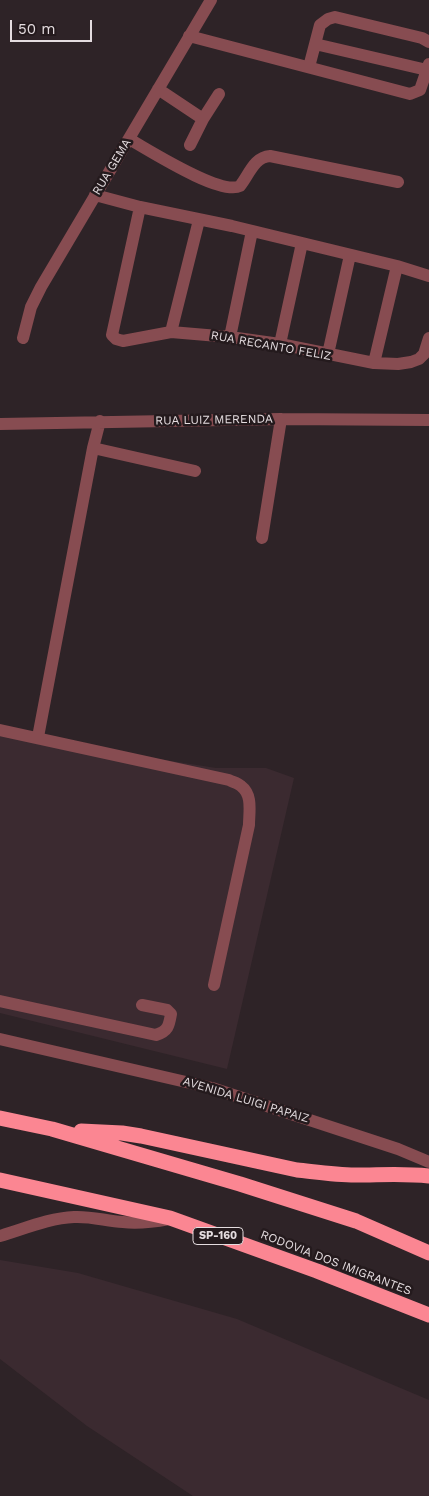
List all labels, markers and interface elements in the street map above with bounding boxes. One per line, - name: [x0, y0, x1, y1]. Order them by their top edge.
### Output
- scale bar: [12, 10, 95, 42]
- text: 50 m: [18, 20, 55, 38]
- street label: RUA GEMA: [90, 136, 134, 198]
- street label: RUA RECANTO FELIZ: [210, 328, 332, 364]
- street label: RUA LUIZ MERENDA: [155, 412, 273, 428]
- street label: AVENIDA LUIGI PAPAIZ: [181, 1074, 311, 1126]
- road number: SP-160: [193, 1228, 243, 1244]
- street label: RODOVIA DOS IMIGRANTES: [259, 1228, 413, 1298]

